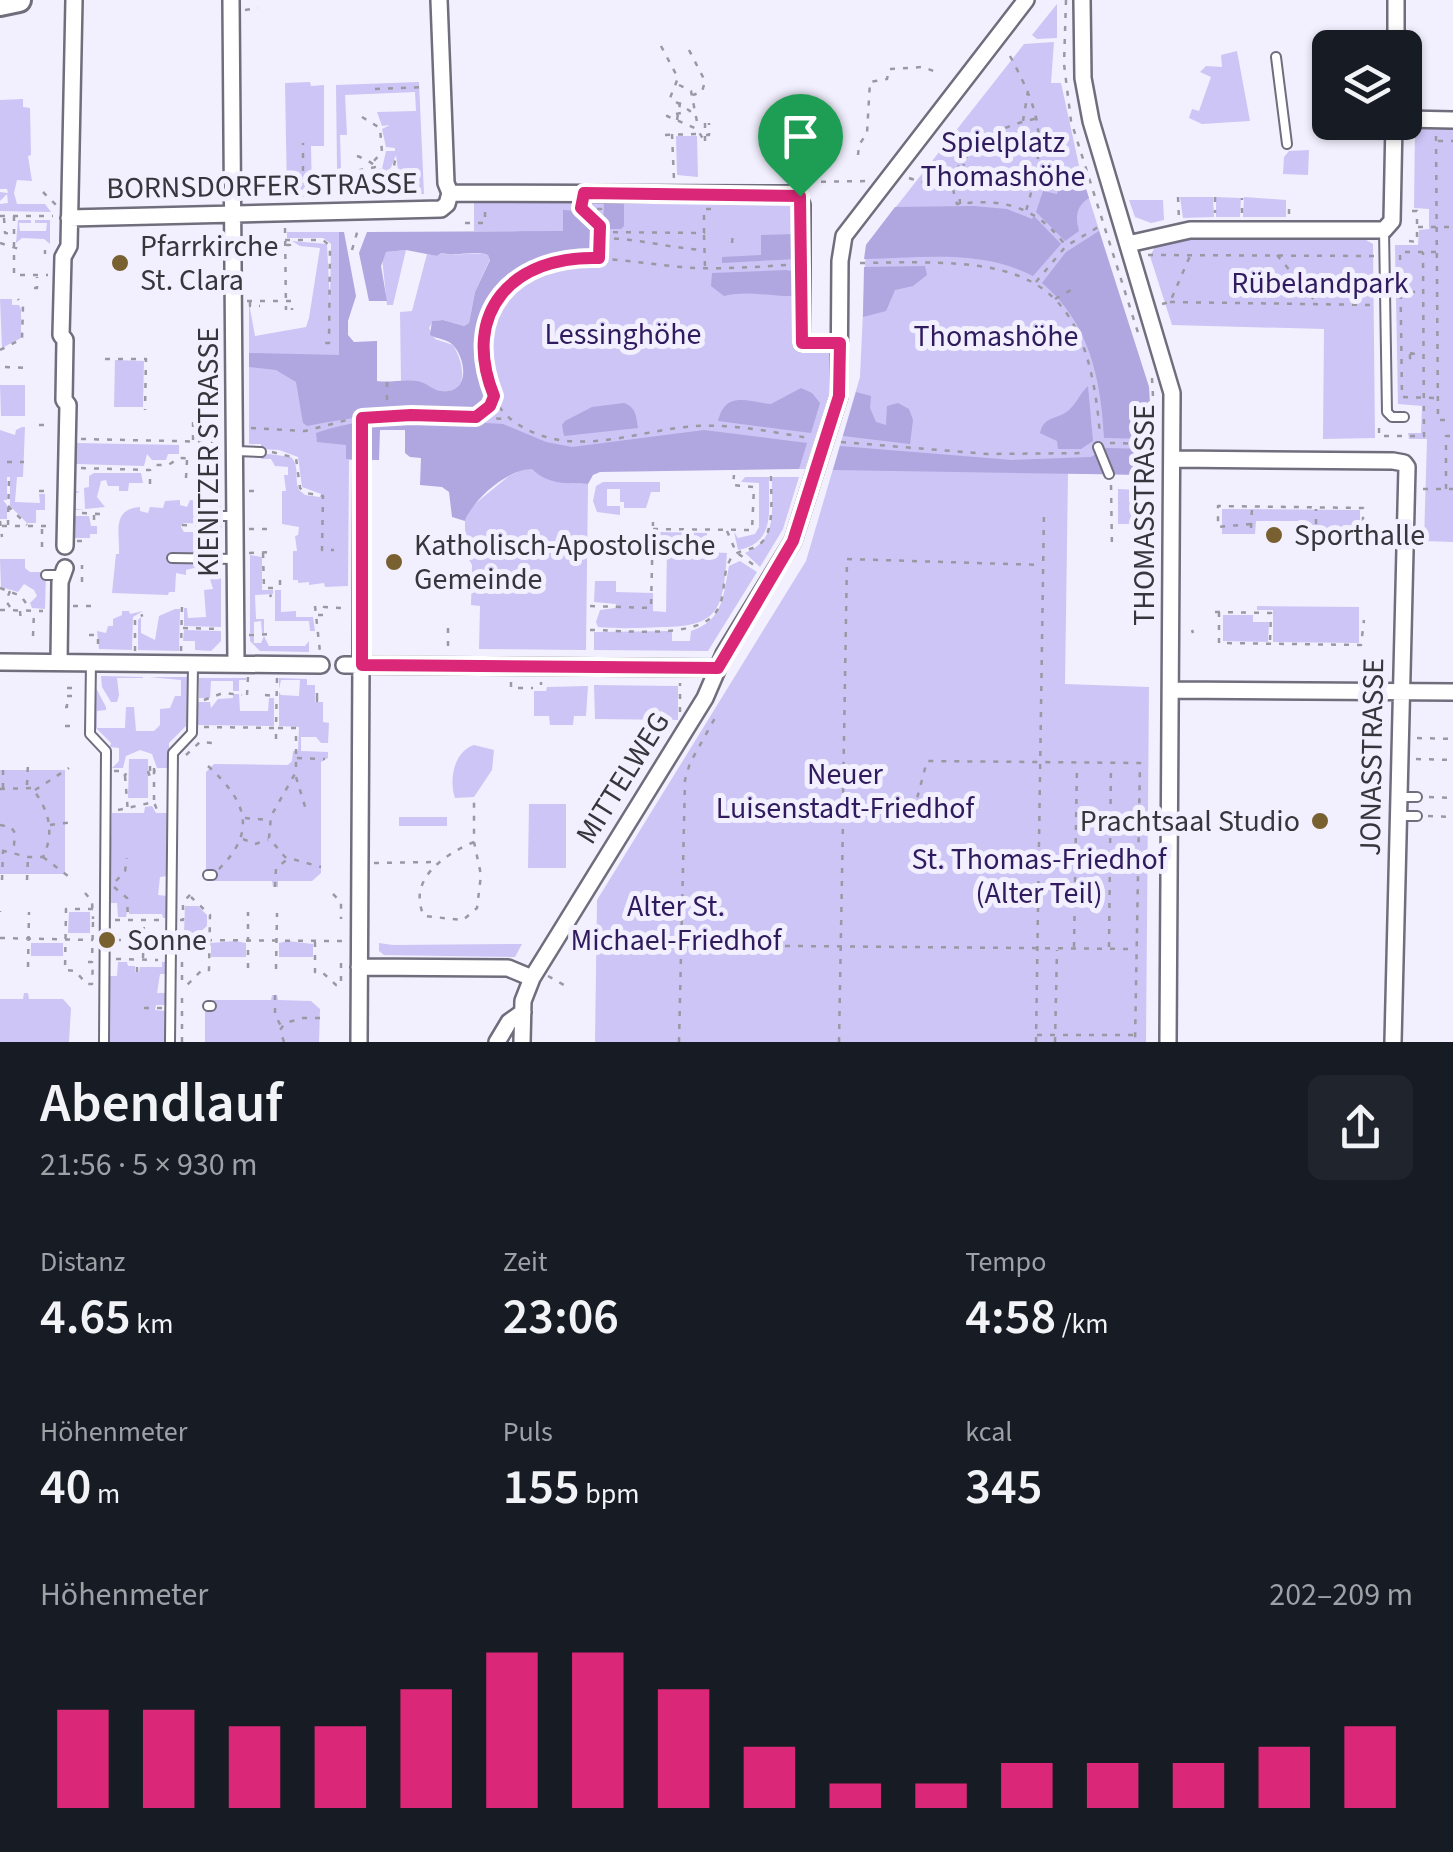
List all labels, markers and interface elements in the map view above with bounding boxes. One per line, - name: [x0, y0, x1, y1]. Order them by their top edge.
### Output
- map controls: [1312, 30, 1422, 140]
- button: layers: [1312, 30, 1422, 140]
- pin: [758, 94, 843, 197]
- icon: arrive: [773, 109, 828, 164]
- park label: Spielplatz Thomashöhe: [921, 121, 1086, 198]
- street label: BORNSDORFER STRASSE: [106, 162, 418, 210]
- place label: Pfarrkirche St. Clara: [140, 225, 278, 302]
- marker: Pfarrkirche St. Clara: [109, 252, 131, 274]
- park label: Rübelandpark: [1231, 262, 1409, 305]
- park label: Lessinghöhe: [545, 313, 701, 356]
- park label: Thomashöhe: [914, 315, 1079, 358]
- street label: KIENITZER STRASSE: [187, 327, 230, 577]
- street label: THOMASSTRASSE: [1123, 404, 1166, 626]
- place label: Sporthalle: [1294, 514, 1425, 557]
- place label: Katholisch-Apostolische Gemeinde: [414, 524, 715, 601]
- marker: Sporthalle: [1263, 524, 1285, 546]
- marker: Katholisch-Apostolische Gemeinde: [383, 551, 405, 573]
- street label: JONASSTRASSE: [1349, 658, 1395, 856]
- street label: MITTELWEG: [565, 704, 681, 852]
- park label: Neuer Luisenstadt-Friedhof: [716, 753, 976, 830]
- place label: Prachtsaal Studio: [1080, 800, 1300, 843]
- marker: Prachtsaal Studio: [1309, 810, 1331, 832]
- park label: St. Thomas-Friedhof (Alter Teil): [912, 838, 1168, 915]
- park label: Alter St. Michael-Friedhof: [571, 885, 783, 962]
- place label: Sonne: [127, 919, 207, 962]
- marker: Sonne: [96, 929, 118, 951]
- text: Abendlauf: [40, 1065, 283, 1143]
- button: share: [1308, 1075, 1413, 1180]
- text: 21:56 · 5 × 930 m: [40, 1142, 258, 1188]
- text: Distanz: [40, 1242, 125, 1282]
- text: Zeit: [503, 1242, 547, 1282]
- text: Tempo: [965, 1242, 1046, 1282]
- text: 4.65: [40, 1282, 131, 1353]
- text: 23:06: [503, 1282, 619, 1353]
- text: 4:58: [965, 1282, 1056, 1353]
- text: km: [131, 1304, 173, 1344]
- text: /km: [1056, 1304, 1109, 1344]
- text: Höhenmeter: [40, 1412, 187, 1452]
- text: Puls: [503, 1412, 553, 1452]
- text: kcal: [965, 1412, 1012, 1452]
- text: 40: [40, 1452, 91, 1523]
- text: 155: [503, 1452, 580, 1523]
- text: 345: [965, 1452, 1042, 1523]
- text: m: [91, 1474, 120, 1514]
- text: bpm: [580, 1474, 639, 1514]
- text: Höhenmeter: [40, 1572, 208, 1618]
- text: 202–209 m: [1269, 1572, 1413, 1618]

